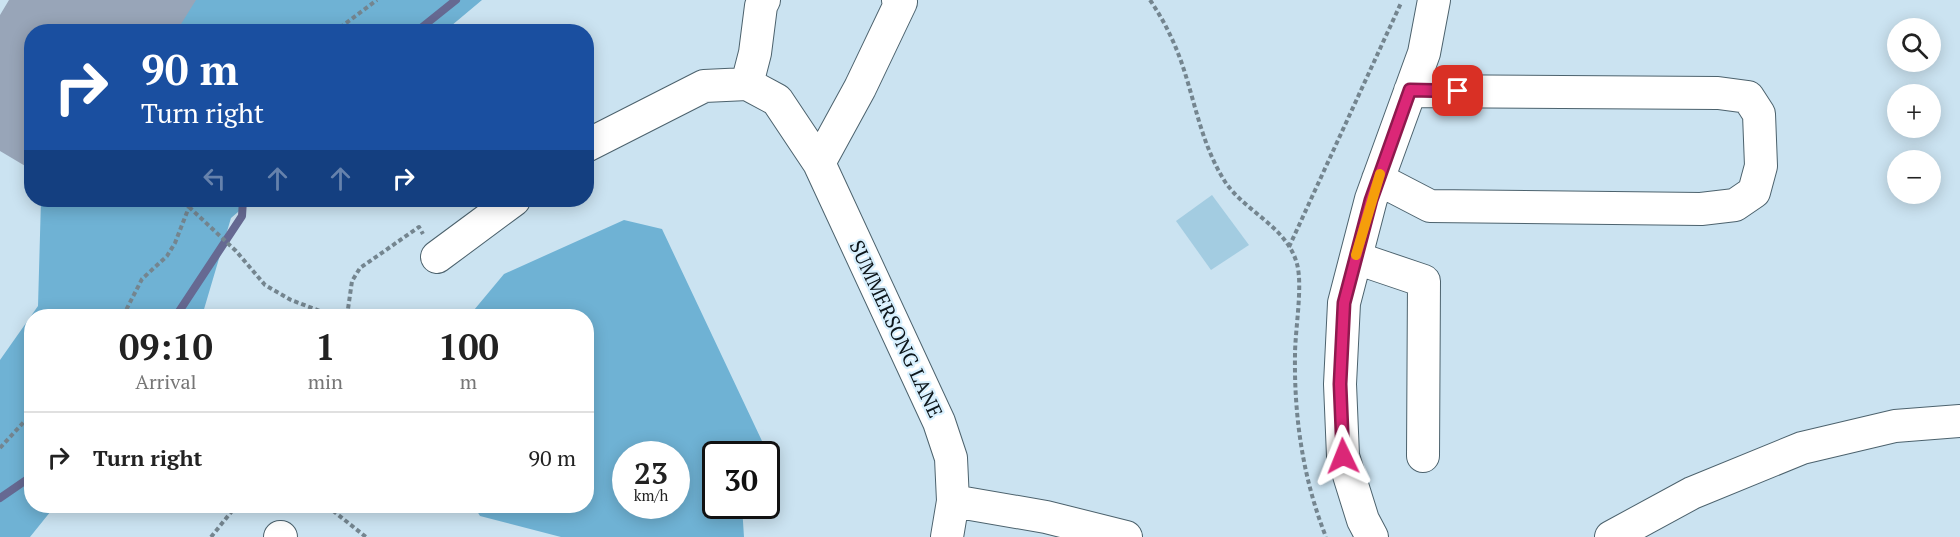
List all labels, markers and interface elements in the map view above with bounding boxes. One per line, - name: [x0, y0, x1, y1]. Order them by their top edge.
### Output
- map controls: [1887, 18, 1941, 204]
- button: search: [1887, 18, 1941, 72]
- text: 90 m: [141, 41, 239, 97]
- icon: right: [42, 48, 120, 126]
- pin: [1432, 65, 1483, 116]
- icon: arrive: [1441, 74, 1474, 107]
- button: +: [1887, 84, 1941, 138]
- text: Turn right: [141, 95, 264, 131]
- button: −: [1887, 150, 1941, 204]
- icon: left: [198, 162, 231, 195]
- icon: ahead: [261, 162, 294, 195]
- icon: ahead: [324, 162, 357, 195]
- icon: right: [387, 162, 420, 195]
- street label: SUMMERSONG LANE: [843, 236, 949, 422]
- text: 09:10: [119, 323, 213, 370]
- text: 1: [315, 323, 336, 370]
- text: 100: [438, 323, 499, 370]
- text: Arrival: [135, 368, 197, 395]
- text: min: [308, 368, 343, 395]
- text: m: [460, 368, 477, 395]
- position arrow: [1311, 424, 1375, 488]
- icon: right: [42, 441, 75, 474]
- speed limit sign: 30: [702, 441, 780, 519]
- text: Turn right: [93, 443, 202, 472]
- text: 90 m: [528, 443, 576, 472]
- text: 23: [634, 453, 668, 493]
- text: km/h: [634, 485, 668, 505]

